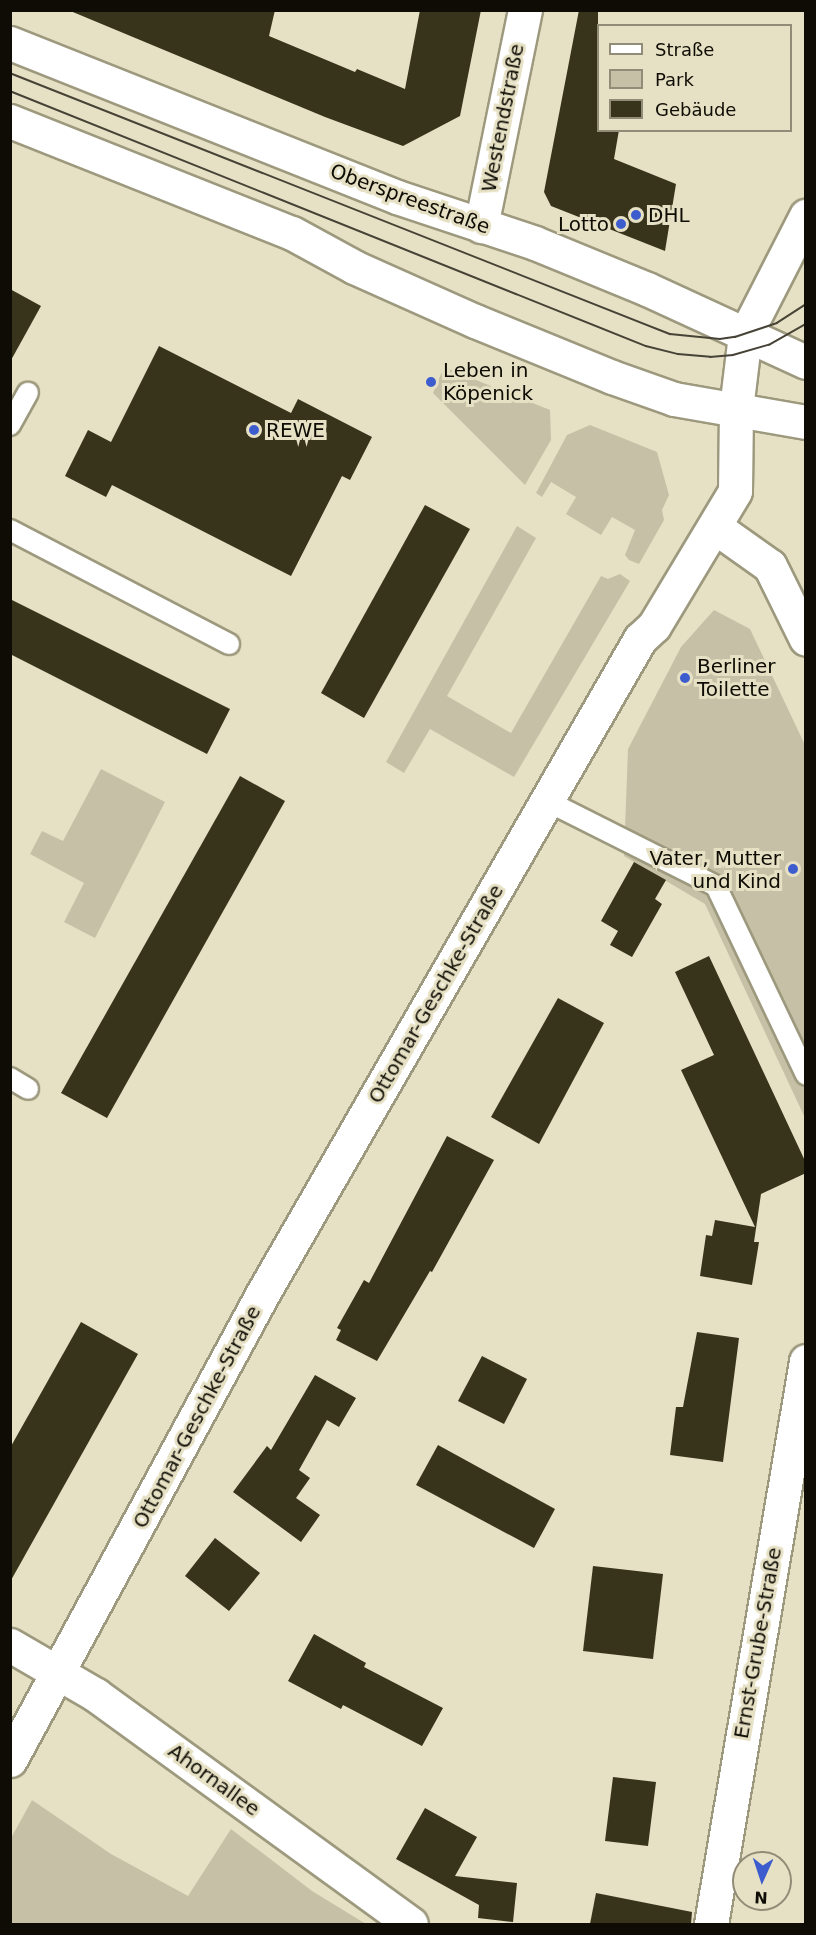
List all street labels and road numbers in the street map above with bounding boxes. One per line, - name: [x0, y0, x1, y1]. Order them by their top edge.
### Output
- street label: Westendstraße: [477, 42, 529, 194]
- street label: Oberspreestraße: [327, 159, 493, 239]
- street label: Ottomar-Geschke-Straße: [363, 880, 509, 1108]
- street label: Ottomar-Geschke-Straße: [128, 1302, 266, 1532]
- street label: Ernst-Grube-Straße: [729, 1545, 787, 1741]
- street label: Ahornallee: [164, 1739, 264, 1821]

